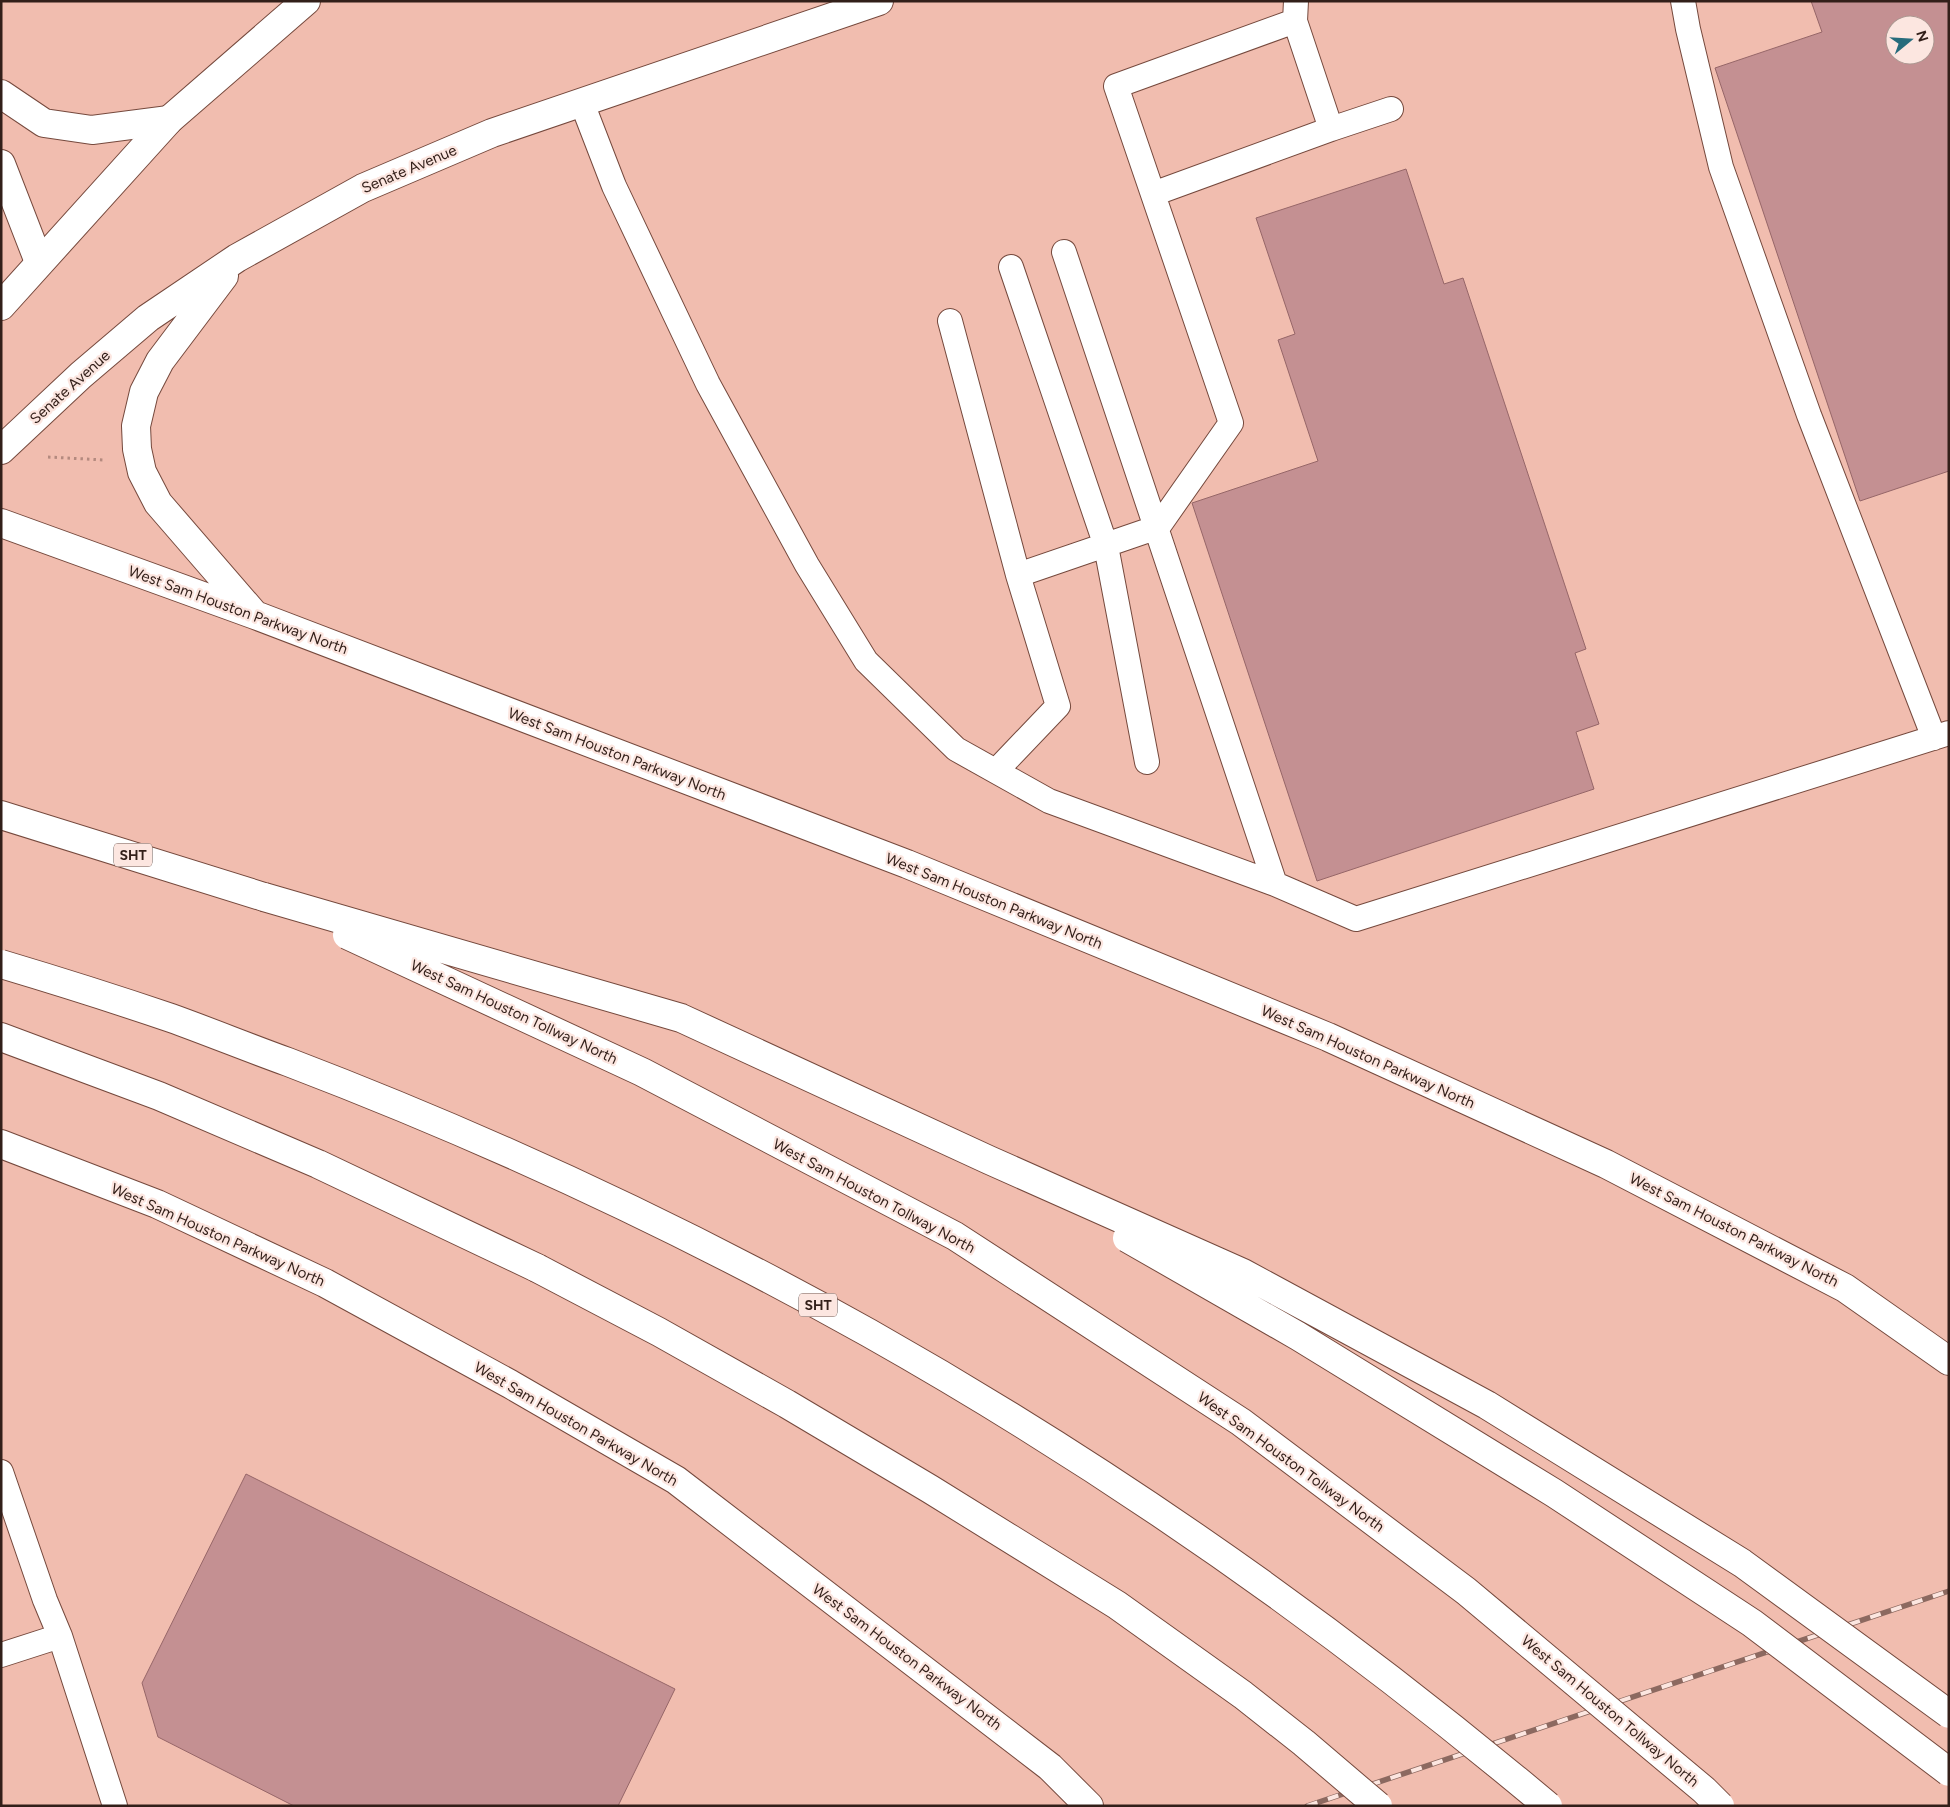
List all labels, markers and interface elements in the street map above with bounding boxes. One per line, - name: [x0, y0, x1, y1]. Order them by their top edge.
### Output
- north arrow: [1885, 15, 1935, 65]
- text: N: [1912, 28, 1932, 44]
- street label: Senate Avenue: [359, 141, 459, 197]
- street label: Senate Avenue: [26, 346, 114, 428]
- street label: West Sam Houston Parkway North: [126, 562, 350, 658]
- street label: West Sam Houston Parkway North: [505, 704, 729, 804]
- road number: SHT: [114, 844, 152, 866]
- street label: West Sam Houston Parkway North: [883, 849, 1105, 953]
- street label: West Sam Houston Tollway North: [408, 956, 620, 1068]
- street label: West Sam Houston Parkway North: [1258, 1002, 1478, 1112]
- street label: West Sam Houston Tollway North: [770, 1135, 978, 1257]
- street label: West Sam Houston Parkway North: [1627, 1169, 1841, 1291]
- street label: West Sam Houston Parkway North: [108, 1180, 328, 1290]
- road number: SHT: [799, 1294, 837, 1316]
- street label: West Sam Houston Parkway North: [471, 1358, 681, 1490]
- street label: West Sam Houston Tollway North: [1194, 1388, 1388, 1536]
- street label: West Sam Houston Parkway North: [809, 1580, 1005, 1734]
- street label: West Sam Houston Tollway North: [1518, 1631, 1702, 1791]

